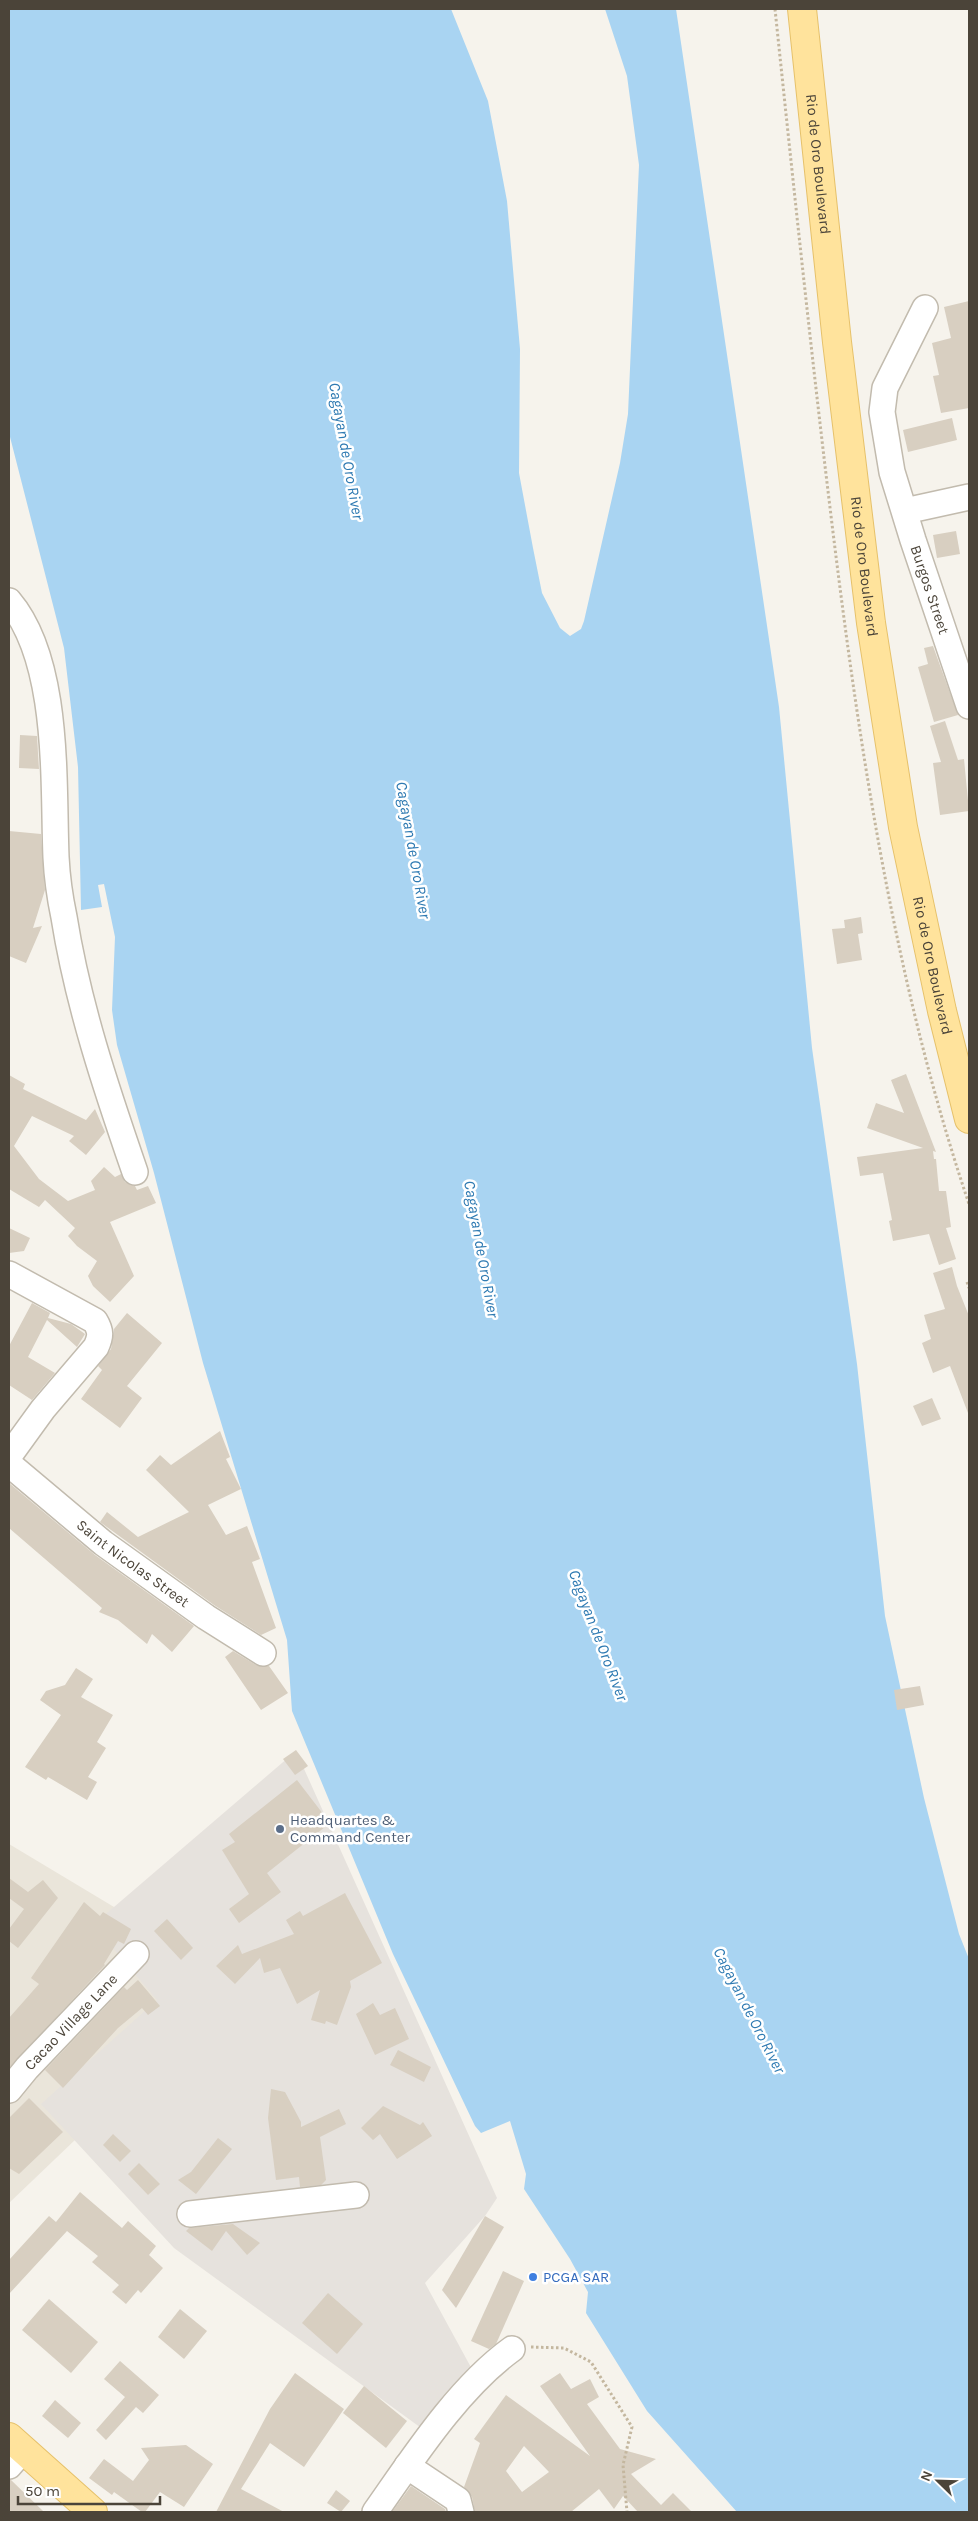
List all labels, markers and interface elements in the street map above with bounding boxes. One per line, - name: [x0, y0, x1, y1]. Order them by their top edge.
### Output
- street label: Rio de Oro Boulevard: [802, 93, 835, 235]
- water label: Cagayan de Oro River: [325, 381, 368, 522]
- street label: Rio de Oro Boulevard: [847, 495, 882, 638]
- street label: Burgos Street: [906, 543, 953, 637]
- water label: Cagayan de Oro River: [392, 780, 435, 921]
- street label: Rio de Oro Boulevard: [909, 895, 957, 1037]
- water label: Cagayan de Oro River: [460, 1179, 503, 1320]
- street label: Saint Nicolas Street: [73, 1516, 193, 1611]
- water label: Cagayan de Oro River: [565, 1567, 632, 1704]
- place label: Headquartes & Command Center: [290, 1811, 411, 1846]
- marker: Headquartes & Command Center: [274, 1823, 286, 1835]
- water label: Cagayan de Oro River: [710, 1944, 790, 2077]
- street label: Cacao Village Lane: [21, 1970, 121, 2074]
- place label: PCGA SAR: [543, 2268, 609, 2286]
- marker: PCGA SAR: [527, 2271, 539, 2283]
- north arrow: [913, 2456, 963, 2506]
- text: N: [917, 2468, 936, 2484]
- scale bar: [18, 2474, 160, 2506]
- text: 50 m: [25, 2482, 60, 2500]

